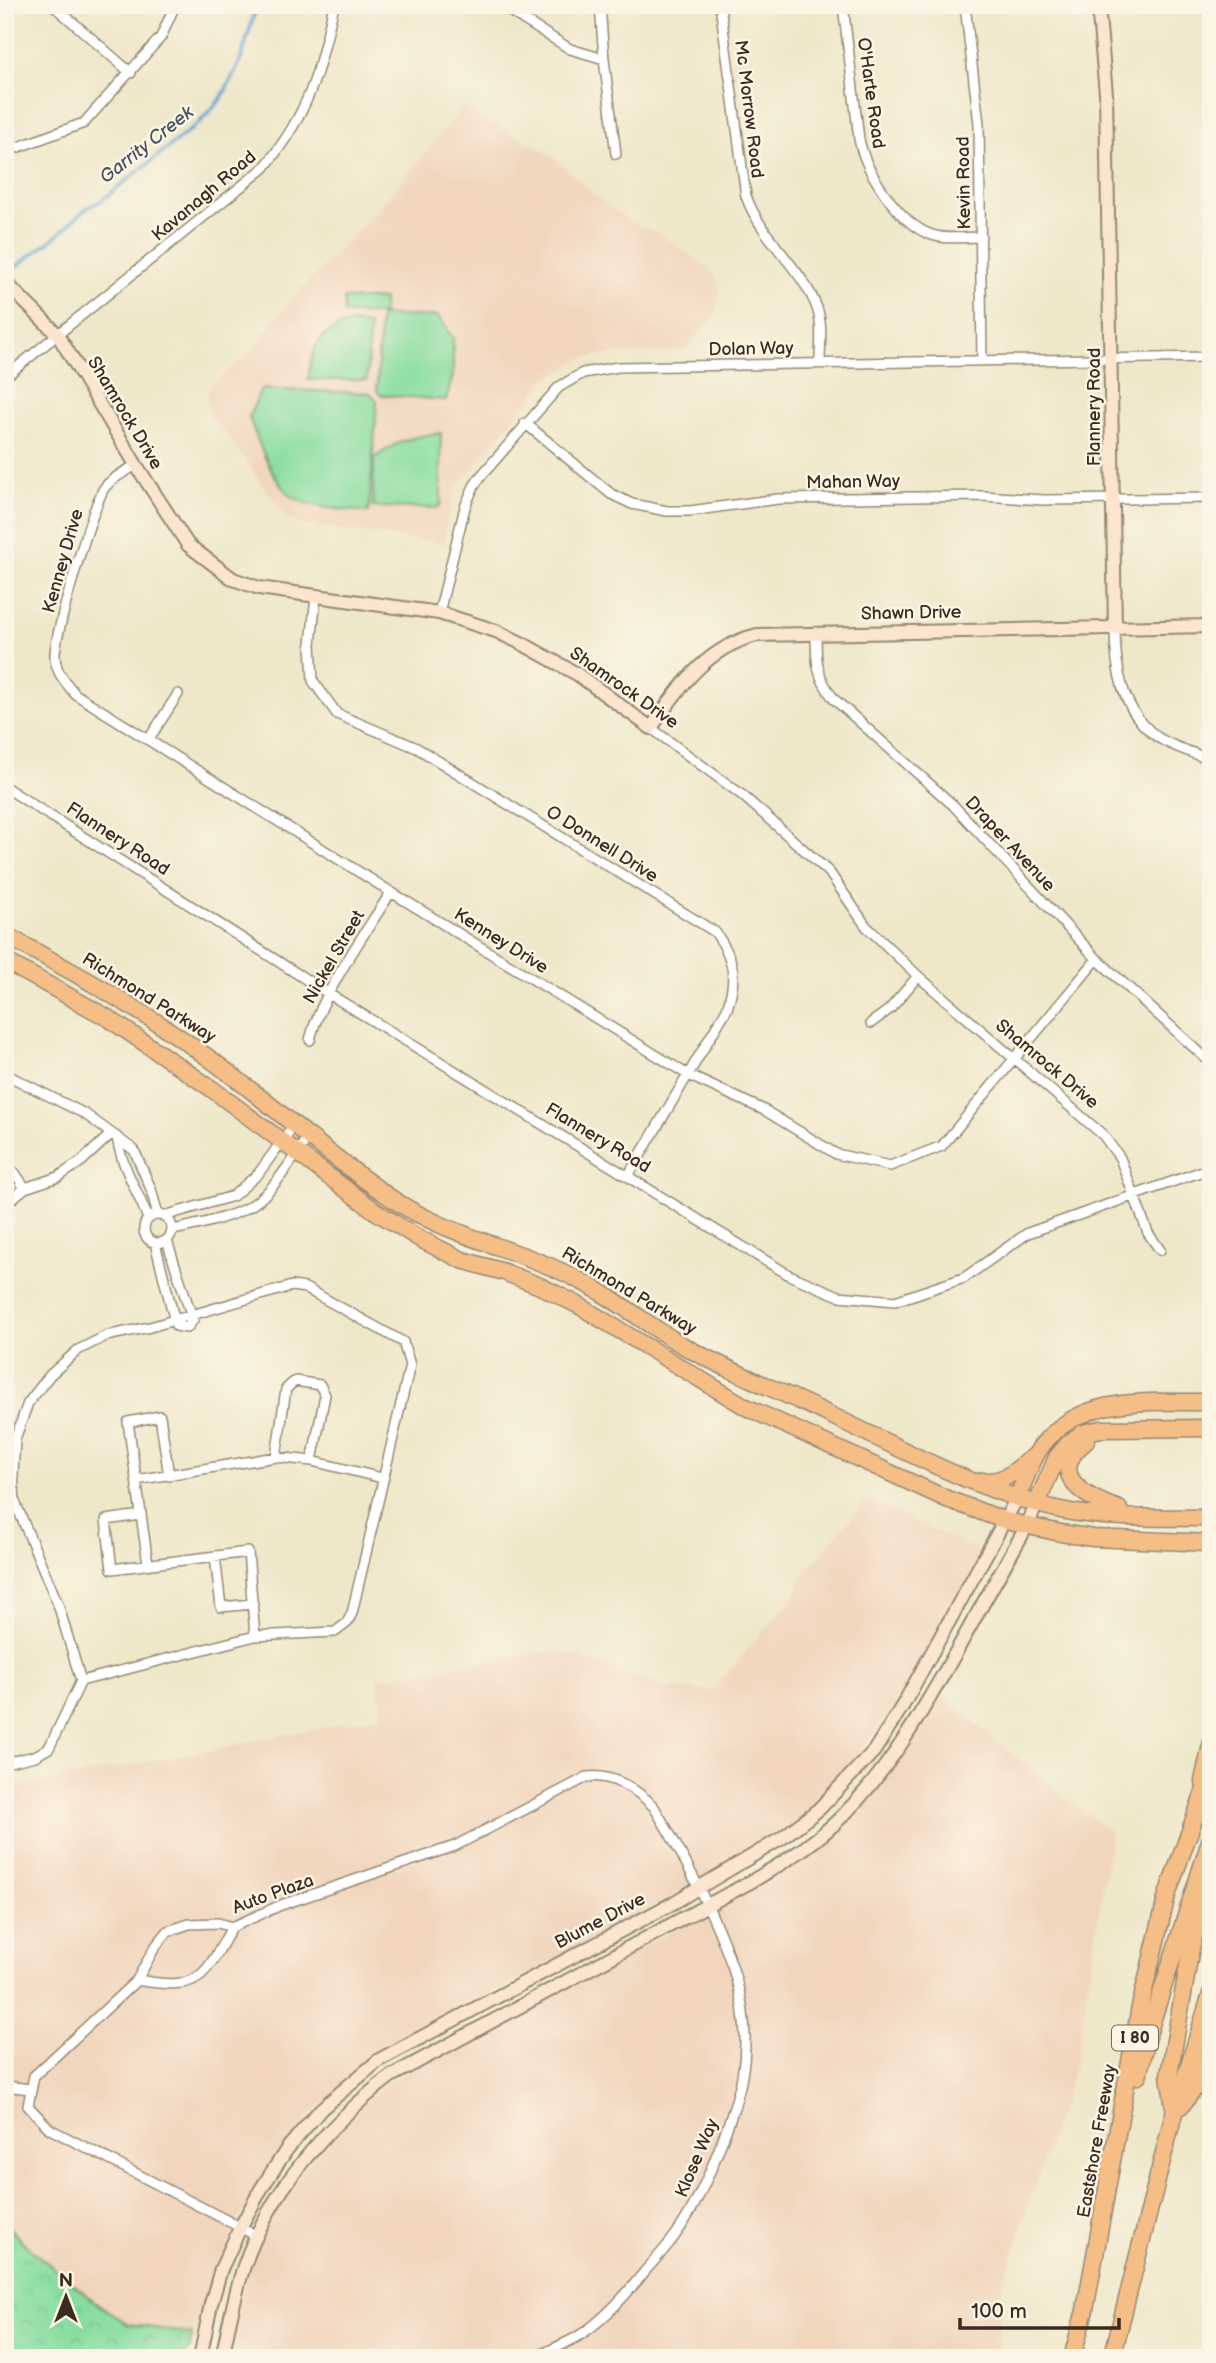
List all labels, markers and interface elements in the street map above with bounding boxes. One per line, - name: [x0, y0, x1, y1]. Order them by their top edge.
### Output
- street label: O'Harte Road: [853, 36, 889, 150]
- street label: Mc Morrow Road: [730, 39, 768, 179]
- water label: Garrity Creek: [95, 101, 199, 189]
- street label: Kevin Road: [953, 136, 975, 230]
- street label: Kavanagh Road: [148, 146, 260, 246]
- street label: Dolan Way: [708, 338, 795, 360]
- street label: Flannery Road: [1084, 348, 1105, 466]
- street label: Shamrock Drive: [83, 353, 167, 473]
- street label: Mahan Way: [806, 471, 901, 493]
- street label: Kenney Drive: [38, 506, 88, 615]
- street label: Shawn Drive: [861, 602, 962, 624]
- street label: Shamrock Drive: [566, 643, 683, 733]
- street label: Draper Avenue: [961, 792, 1060, 896]
- street label: Flannery Road: [63, 798, 173, 880]
- street label: O Donnell Drive: [542, 801, 662, 887]
- street label: Kenney Drive: [450, 904, 552, 978]
- street label: Nickel Street: [299, 906, 369, 1007]
- street label: Richmond Parkway: [78, 948, 220, 1048]
- street label: Shamrock Drive: [991, 1015, 1103, 1113]
- street label: Flannery Road: [542, 1098, 654, 1178]
- street label: Richmond Parkway: [558, 1243, 701, 1340]
- street label: Auto Plaza: [230, 1870, 316, 1918]
- street label: Blume Drive: [551, 1888, 649, 1954]
- road number: I 80: [1112, 2026, 1158, 2050]
- street label: Eastshore Freeway: [1073, 2062, 1121, 2219]
- street label: Klose Way: [671, 2115, 723, 2200]
- north arrow: [32, 2262, 102, 2332]
- text: N: [59, 2270, 73, 2293]
- scale bar: [960, 2286, 1120, 2330]
- text: 100 m: [971, 2299, 1027, 2324]

